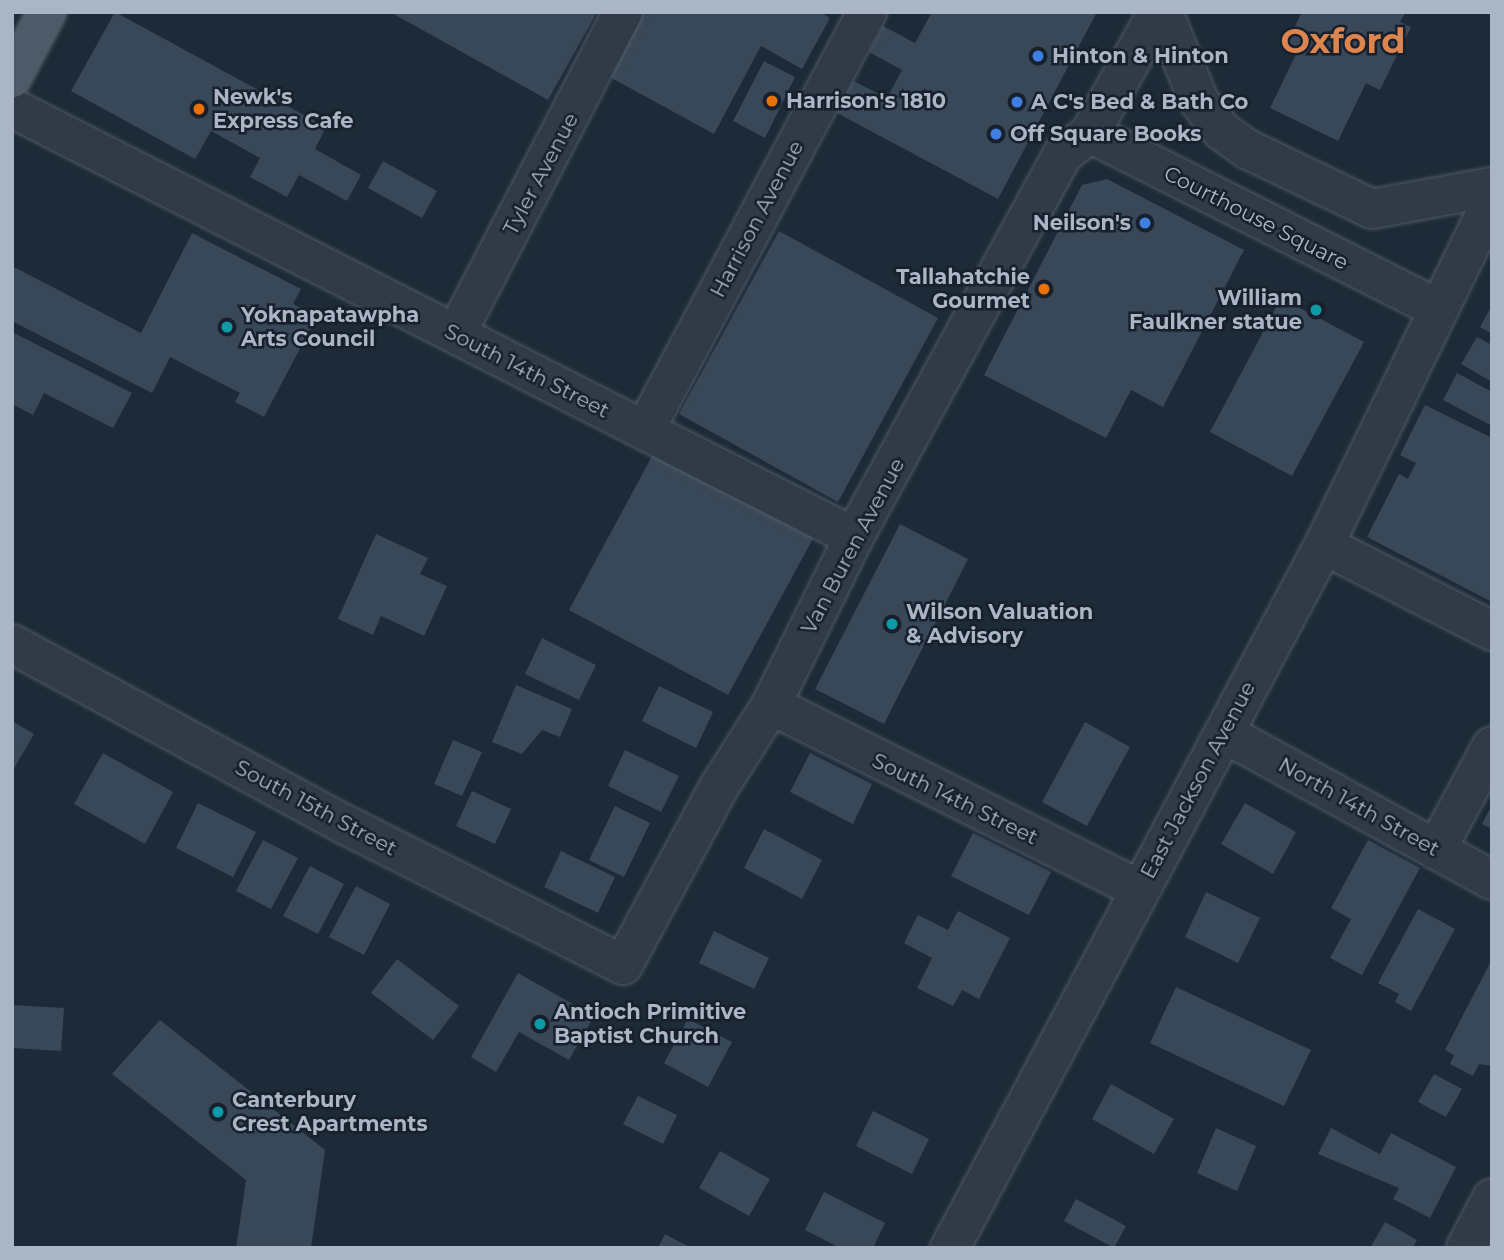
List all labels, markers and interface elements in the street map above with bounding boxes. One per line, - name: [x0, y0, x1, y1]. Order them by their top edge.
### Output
- district label: Oxford: [1280, 20, 1406, 62]
- place label: Hinton & Hinton: [1052, 43, 1229, 69]
- marker: Hinton & Hinton: [1030, 48, 1046, 64]
- place label: Newk's Express Cafe: [213, 84, 354, 134]
- place label: Harrison's 1810: [786, 88, 946, 114]
- place label: A C's Bed & Bath Co: [1031, 89, 1248, 115]
- marker: Harrison's 1810: [764, 93, 780, 109]
- marker: A C's Bed & Bath Co: [1009, 94, 1025, 110]
- marker: Newk's Express Cafe: [191, 101, 207, 117]
- street label: Tyler Avenue: [498, 109, 584, 239]
- place label: Off Square Books: [1010, 121, 1202, 147]
- marker: Off Square Books: [988, 126, 1004, 142]
- street label: Harrison Avenue: [705, 136, 809, 302]
- street label: Courthouse Square: [1160, 161, 1352, 275]
- place label: Neilson's: [1033, 210, 1131, 236]
- marker: Neilson's: [1137, 215, 1153, 231]
- place label: Tallahatchie Gourmet: [896, 264, 1030, 314]
- marker: Tallahatchie Gourmet: [1036, 281, 1052, 297]
- place label: William Faulkner statue: [1129, 285, 1302, 335]
- place label: Yoknapatawpha Arts Council: [241, 302, 419, 352]
- marker: William Faulkner statue: [1308, 302, 1324, 318]
- marker: Yoknapatawpha Arts Council: [219, 319, 235, 335]
- street label: South 14th Street: [440, 319, 614, 423]
- street label: Van Buren Avenue: [796, 454, 910, 638]
- place label: Wilson Valuation & Advisory: [906, 599, 1093, 649]
- marker: Wilson Valuation & Advisory: [884, 616, 900, 632]
- street label: East Jackson Avenue: [1135, 677, 1261, 883]
- street label: South 14th Street: [868, 748, 1042, 850]
- street label: North 14th Street: [1274, 752, 1444, 862]
- street label: South 15th Street: [231, 755, 401, 861]
- place label: Antioch Primitive Baptist Church: [554, 999, 746, 1049]
- marker: Antioch Primitive Baptist Church: [532, 1016, 548, 1032]
- place label: Canterbury Crest Apartments: [232, 1087, 428, 1137]
- marker: Canterbury Crest Apartments: [210, 1104, 226, 1120]

